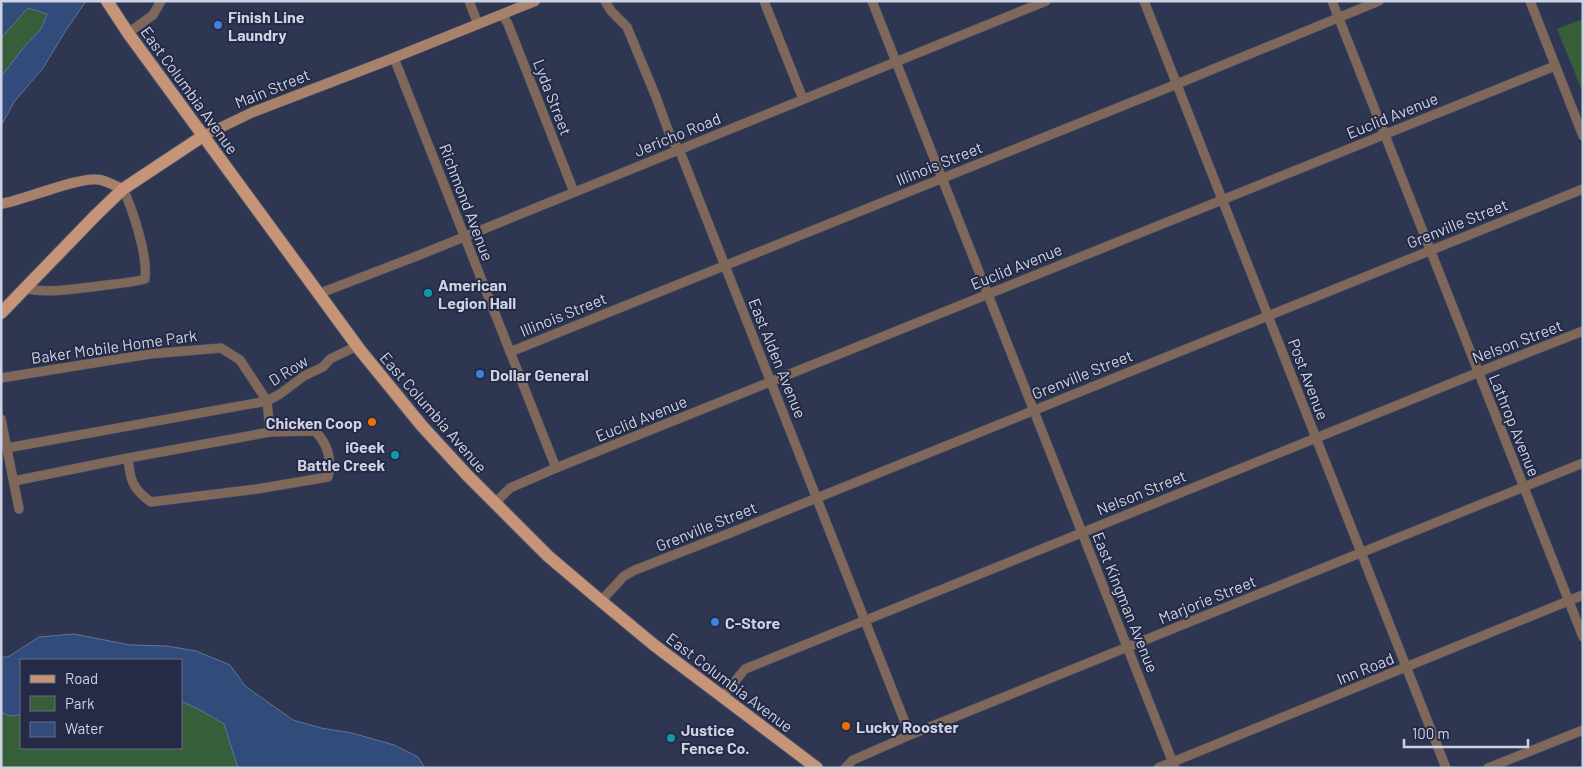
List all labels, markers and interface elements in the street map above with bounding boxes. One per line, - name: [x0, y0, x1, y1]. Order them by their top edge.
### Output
- place label: Finish Line Laundry: [228, 7, 305, 44]
- marker: Finish Line Laundry: [212, 19, 224, 31]
- street label: East Columbia Avenue: [137, 22, 243, 158]
- street label: Lyda Street: [530, 56, 576, 138]
- street label: Main Street: [232, 64, 312, 112]
- street label: Euclid Avenue: [1343, 88, 1441, 142]
- street label: Jericho Road: [631, 108, 723, 160]
- street label: Illinois Street: [893, 137, 985, 189]
- street label: Richmond Avenue: [436, 141, 498, 263]
- street label: Grenville Street: [1404, 194, 1510, 252]
- street label: Euclid Avenue: [967, 239, 1065, 293]
- place label: American Legion Hall: [438, 275, 516, 312]
- marker: American Legion Hall: [422, 287, 434, 299]
- street label: Illinois Street: [517, 288, 609, 340]
- street label: East Alden Avenue: [745, 295, 811, 421]
- street label: Nelson Street: [1469, 315, 1565, 367]
- street label: Baker Mobile Home Park: [30, 325, 198, 367]
- street label: Post Avenue: [1285, 336, 1333, 422]
- street label: Grenville Street: [1029, 345, 1135, 403]
- street label: East Columbia Avenue: [376, 348, 492, 476]
- street label: D Row: [265, 350, 312, 389]
- place label: Dollar General: [490, 365, 589, 384]
- marker: Dollar General: [474, 368, 486, 380]
- street label: Lathrop Avenue: [1486, 371, 1544, 479]
- street label: Euclid Avenue: [592, 391, 690, 445]
- place label: Chicken Coop: [266, 413, 362, 432]
- marker: Chicken Coop: [366, 416, 378, 428]
- place label: iGeek Battle Creek: [297, 437, 385, 474]
- marker: iGeek Battle Creek: [389, 449, 401, 461]
- street label: Nelson Street: [1093, 465, 1189, 519]
- street label: Grenville Street: [653, 497, 759, 555]
- street label: East Kingman Avenue: [1089, 529, 1163, 675]
- street label: Marjorie Street: [1156, 571, 1258, 627]
- place label: C-Store: [725, 613, 781, 632]
- marker: C-Store: [709, 616, 721, 628]
- street label: East Columbia Avenue: [663, 628, 797, 736]
- street label: Inn Road: [1334, 648, 1396, 688]
- legend: [20, 659, 182, 749]
- text: Road: [65, 669, 98, 687]
- text: Park: [65, 694, 95, 712]
- scale bar: [1404, 716, 1528, 748]
- place label: Lucky Rooster: [856, 717, 959, 736]
- text: Water: [65, 719, 104, 737]
- place label: Justice Fence Co.: [681, 720, 750, 757]
- marker: Lucky Rooster: [840, 720, 852, 732]
- text: 100 m: [1412, 724, 1450, 742]
- marker: Justice Fence Co.: [665, 732, 677, 744]

